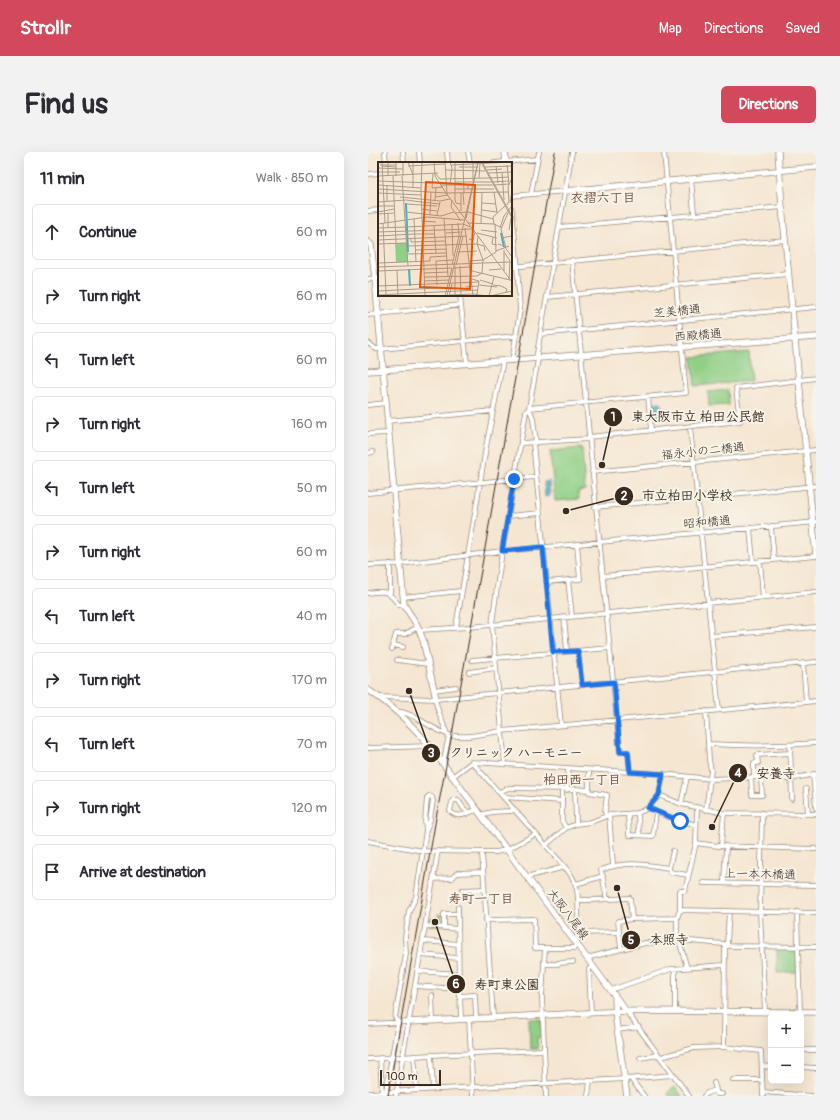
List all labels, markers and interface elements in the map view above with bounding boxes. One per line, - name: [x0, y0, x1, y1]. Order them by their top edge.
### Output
- text: Strollr: [20, 16, 71, 40]
- text: Map: [659, 20, 682, 37]
- text: Directions: [704, 20, 763, 37]
- text: Saved: [785, 20, 820, 37]
- button: Directions: [721, 86, 816, 123]
- text: Find us: [24, 87, 108, 122]
- inset map: [378, 162, 512, 296]
- text: 11 min: [40, 168, 85, 189]
- text: Walk · 850 m: [256, 170, 328, 186]
- district label: 衣摺六丁目: [570, 190, 636, 206]
- icon: ahead: [41, 221, 63, 243]
- text: Continue: [79, 223, 137, 242]
- text: 60 m: [296, 224, 327, 240]
- icon: right: [41, 285, 63, 307]
- text: Turn right: [79, 287, 140, 306]
- text: 60 m: [296, 288, 327, 304]
- street label: 芝美橋通: [652, 302, 702, 321]
- street label: 西殿橋通: [673, 326, 723, 345]
- icon: left: [41, 349, 63, 371]
- text: Turn left: [79, 351, 135, 370]
- text: 60 m: [296, 352, 327, 368]
- callout: 東大阪市立 柏田公民館: [603, 404, 772, 429]
- text: 東大阪市立 柏田公民館: [632, 409, 764, 425]
- text: 1: [611, 410, 615, 425]
- icon: right: [41, 413, 63, 435]
- text: Turn right: [79, 415, 140, 434]
- text: 160 m: [291, 416, 327, 432]
- street label: 福永小の二橋通: [660, 440, 746, 463]
- route end: [505, 470, 523, 488]
- icon: left: [41, 477, 63, 499]
- text: Turn left: [79, 479, 135, 498]
- text: 50 m: [297, 480, 327, 496]
- callout: 市立柏田小学校: [614, 483, 741, 508]
- text: 市立柏田小学校: [641, 488, 733, 504]
- text: 2: [621, 489, 628, 504]
- street label: 昭和橋通: [682, 513, 732, 532]
- icon: right: [41, 541, 63, 563]
- text: Turn right: [79, 543, 140, 562]
- text: 60 m: [296, 544, 327, 560]
- icon: left: [41, 605, 63, 627]
- text: Turn left: [79, 607, 135, 626]
- text: 40 m: [296, 608, 327, 624]
- icon: right: [41, 669, 63, 691]
- text: Turn right: [79, 671, 140, 690]
- text: 170 m: [292, 672, 327, 688]
- icon: left: [41, 733, 63, 755]
- text: Turn left: [79, 735, 135, 754]
- text: 70 m: [297, 736, 327, 752]
- callout: クリニック ハーモニー: [421, 740, 590, 765]
- text: クリニック ハーモニー: [450, 745, 582, 761]
- text: 3: [428, 746, 435, 761]
- callout: 安養寺: [728, 761, 803, 786]
- text: 4: [734, 766, 742, 781]
- text: 安養寺: [756, 766, 796, 782]
- district label: 柏田西一丁目: [543, 772, 621, 788]
- icon: right: [41, 797, 63, 819]
- text: Turn right: [79, 799, 140, 818]
- text: 120 m: [291, 800, 327, 816]
- route start: [671, 812, 689, 830]
- icon: arrive: [41, 861, 63, 883]
- text: Arrive at destination: [79, 863, 206, 882]
- street label: 上一本木橋通: [724, 866, 796, 883]
- street label: 大阪八尾線: [544, 886, 592, 943]
- district label: 寿町一丁目: [448, 891, 514, 907]
- callout: 本照寺: [621, 927, 696, 952]
- text: 本照寺: [649, 932, 689, 948]
- text: 5: [628, 933, 635, 948]
- callout: 寿町東公園: [446, 972, 547, 997]
- text: 6: [453, 977, 460, 992]
- text: 寿町東公園: [474, 977, 540, 993]
- map controls: [768, 1012, 804, 1084]
- button: +: [768, 1012, 804, 1048]
- button: −: [768, 1048, 804, 1084]
- scale bar: [380, 1068, 441, 1087]
- text: 100 m: [386, 1070, 417, 1083]

